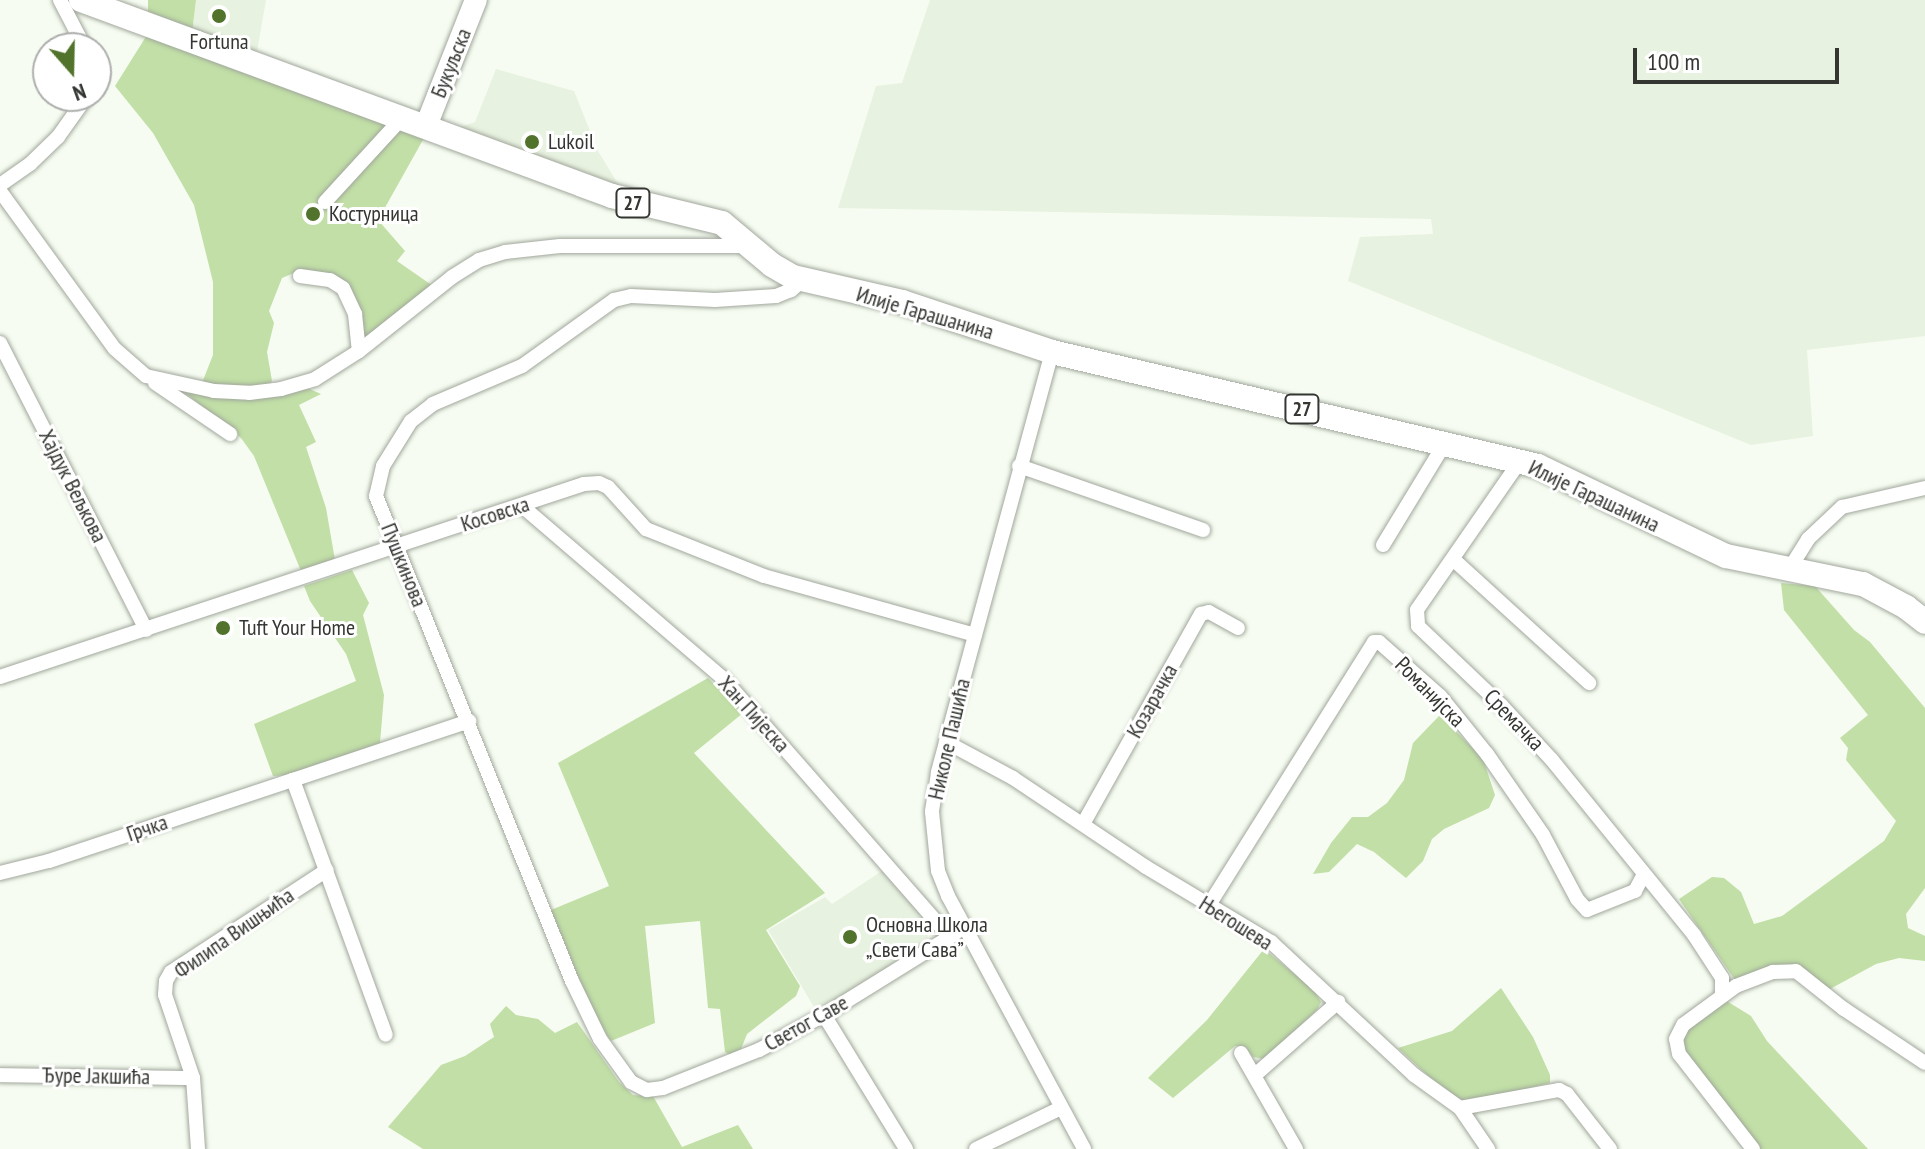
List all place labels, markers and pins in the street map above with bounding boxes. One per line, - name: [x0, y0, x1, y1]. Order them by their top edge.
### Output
- marker: Fortuna: [210, 7, 228, 25]
- place label: Fortuna: [189, 29, 249, 55]
- place label: Lukoil: [548, 129, 594, 155]
- marker: Lukoil: [523, 133, 541, 151]
- place label: Костурница: [329, 201, 419, 227]
- marker: Костурница: [304, 205, 322, 223]
- place label: Tuft Your Home: [239, 615, 355, 641]
- marker: Tuft Your Home: [214, 619, 232, 637]
- place label: Основна Школа „Свети Сава”: [866, 911, 988, 962]
- marker: Основна Школа „Свети Сава”: [841, 928, 859, 946]

